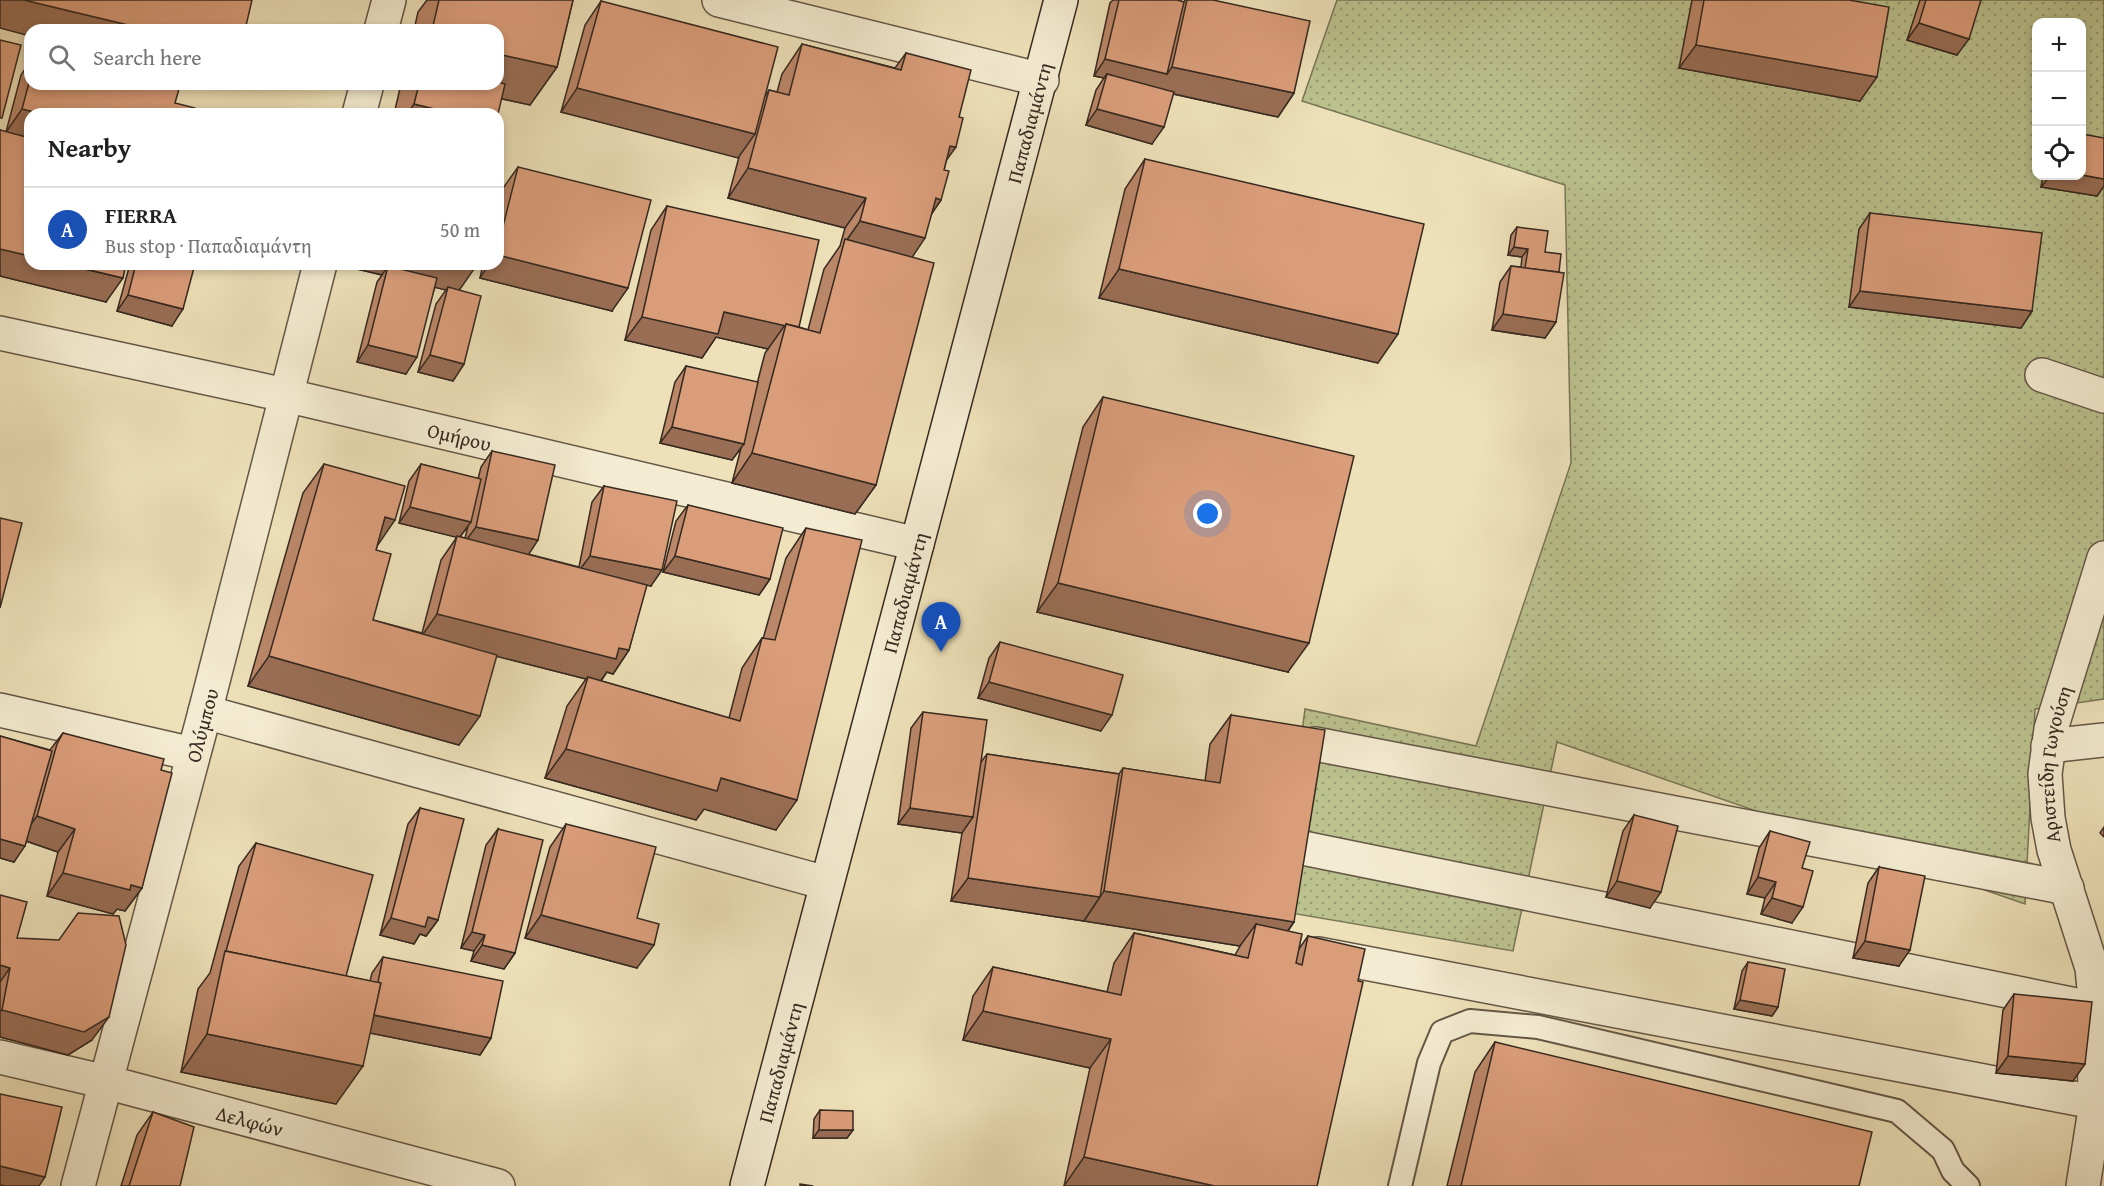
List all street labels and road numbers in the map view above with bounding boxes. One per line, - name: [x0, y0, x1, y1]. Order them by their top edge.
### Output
- street label: Παπαδιαμάντη: [999, 59, 1058, 186]
- street label: Ομήρου: [425, 415, 494, 458]
- street label: Παπαδιαμάντη: [874, 529, 934, 656]
- street label: Αριστείδη Γωγούση: [2030, 682, 2078, 846]
- street label: Ολύμπου: [178, 685, 225, 765]
- street label: Παπαδιαμάντη: [750, 999, 810, 1126]
- street label: Δελφών: [213, 1097, 287, 1143]

